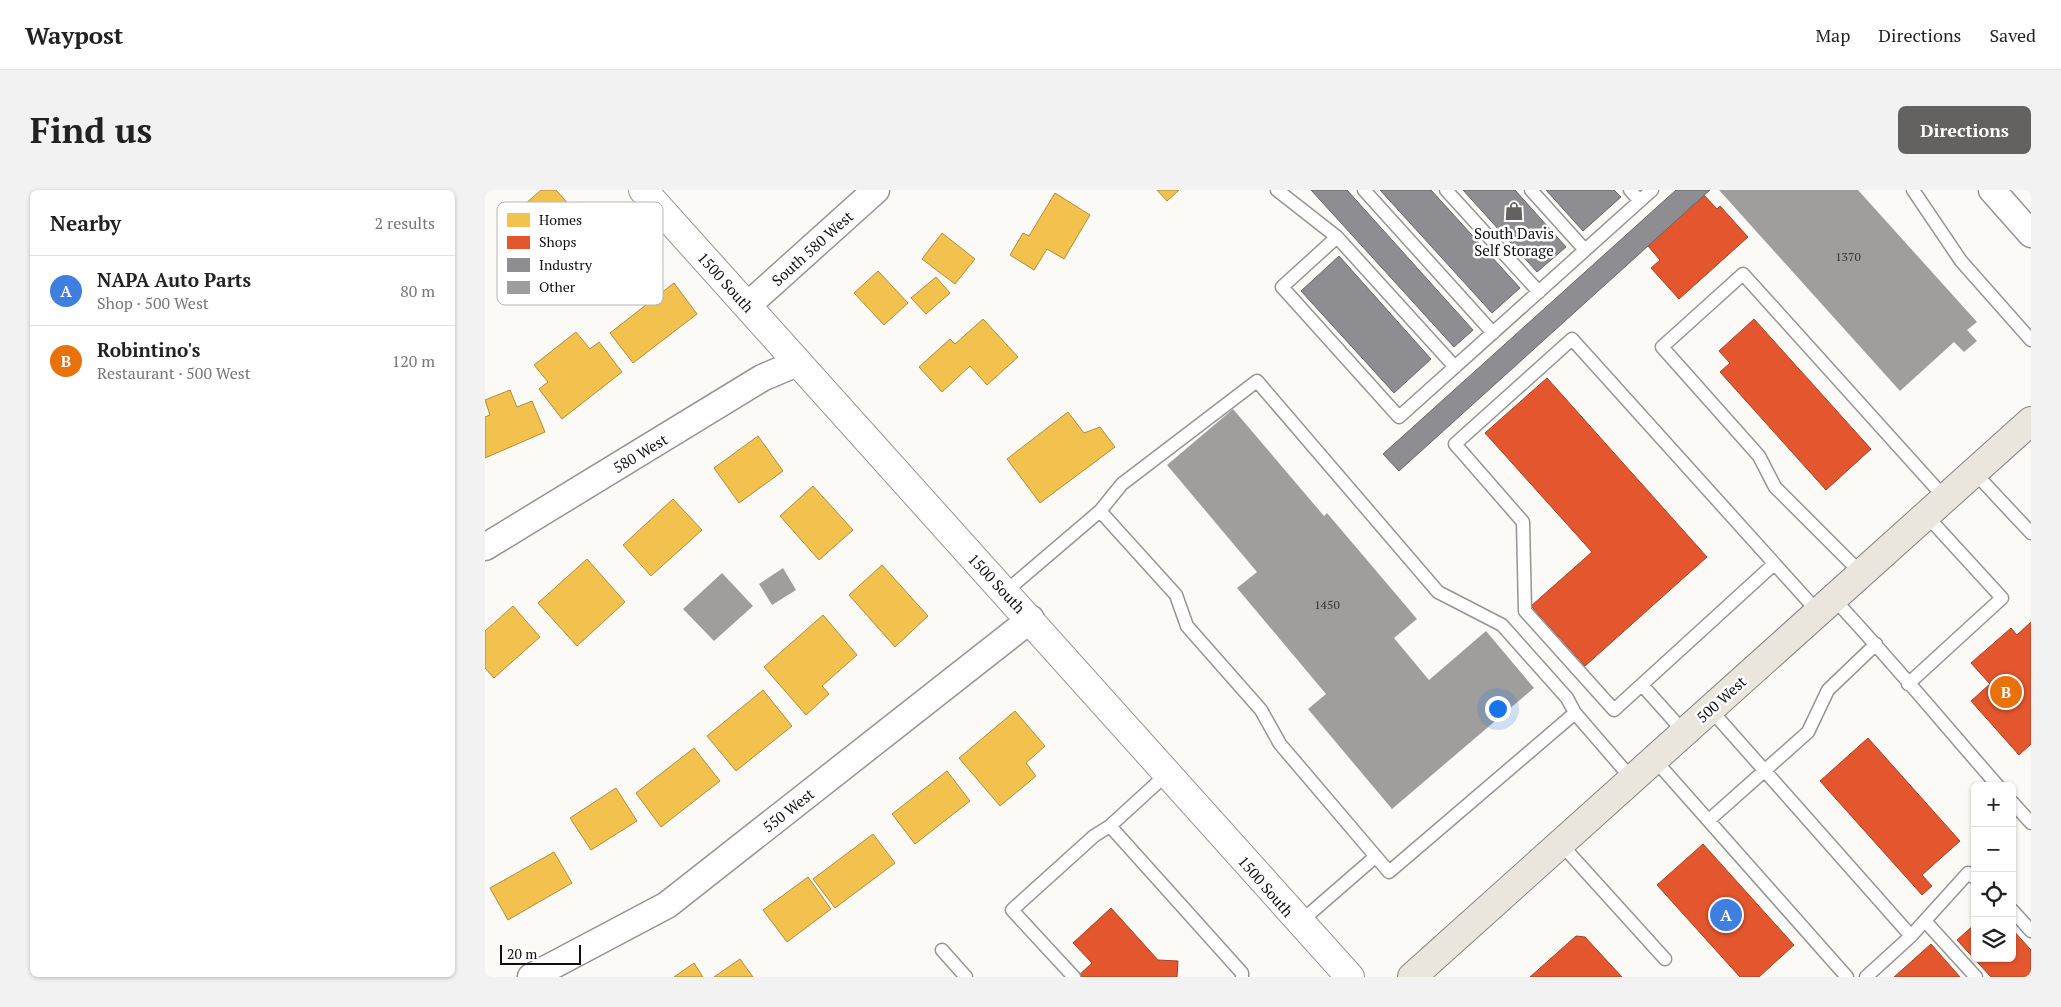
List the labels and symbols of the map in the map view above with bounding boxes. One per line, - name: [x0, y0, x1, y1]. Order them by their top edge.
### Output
- shop icon: South Davis Self Storage: [1503, 200, 1525, 222]
- legend: [497, 202, 663, 305]
- street label: South 580 West: [767, 206, 857, 290]
- text: Homes: [539, 210, 582, 229]
- place label: South Davis Self Storage: [1474, 223, 1554, 260]
- text: Shops: [539, 232, 576, 251]
- street label: 1500 South: [693, 247, 759, 317]
- house number: 1370: [1835, 249, 1861, 264]
- text: Industry: [539, 255, 593, 274]
- text: Other: [539, 277, 576, 296]
- street label: 580 West: [609, 429, 671, 477]
- street label: 1500 South: [964, 549, 1030, 617]
- house number: 1450: [1314, 597, 1340, 612]
- street label: 500 West: [1692, 671, 1750, 727]
- pin: B: [1990, 673, 2022, 711]
- your location: [1485, 696, 1511, 722]
- street label: 550 West: [758, 783, 818, 836]
- street label: 1500 South: [1234, 851, 1298, 921]
- pin: A: [1710, 896, 1742, 934]
- scale bar: [500, 942, 581, 965]

